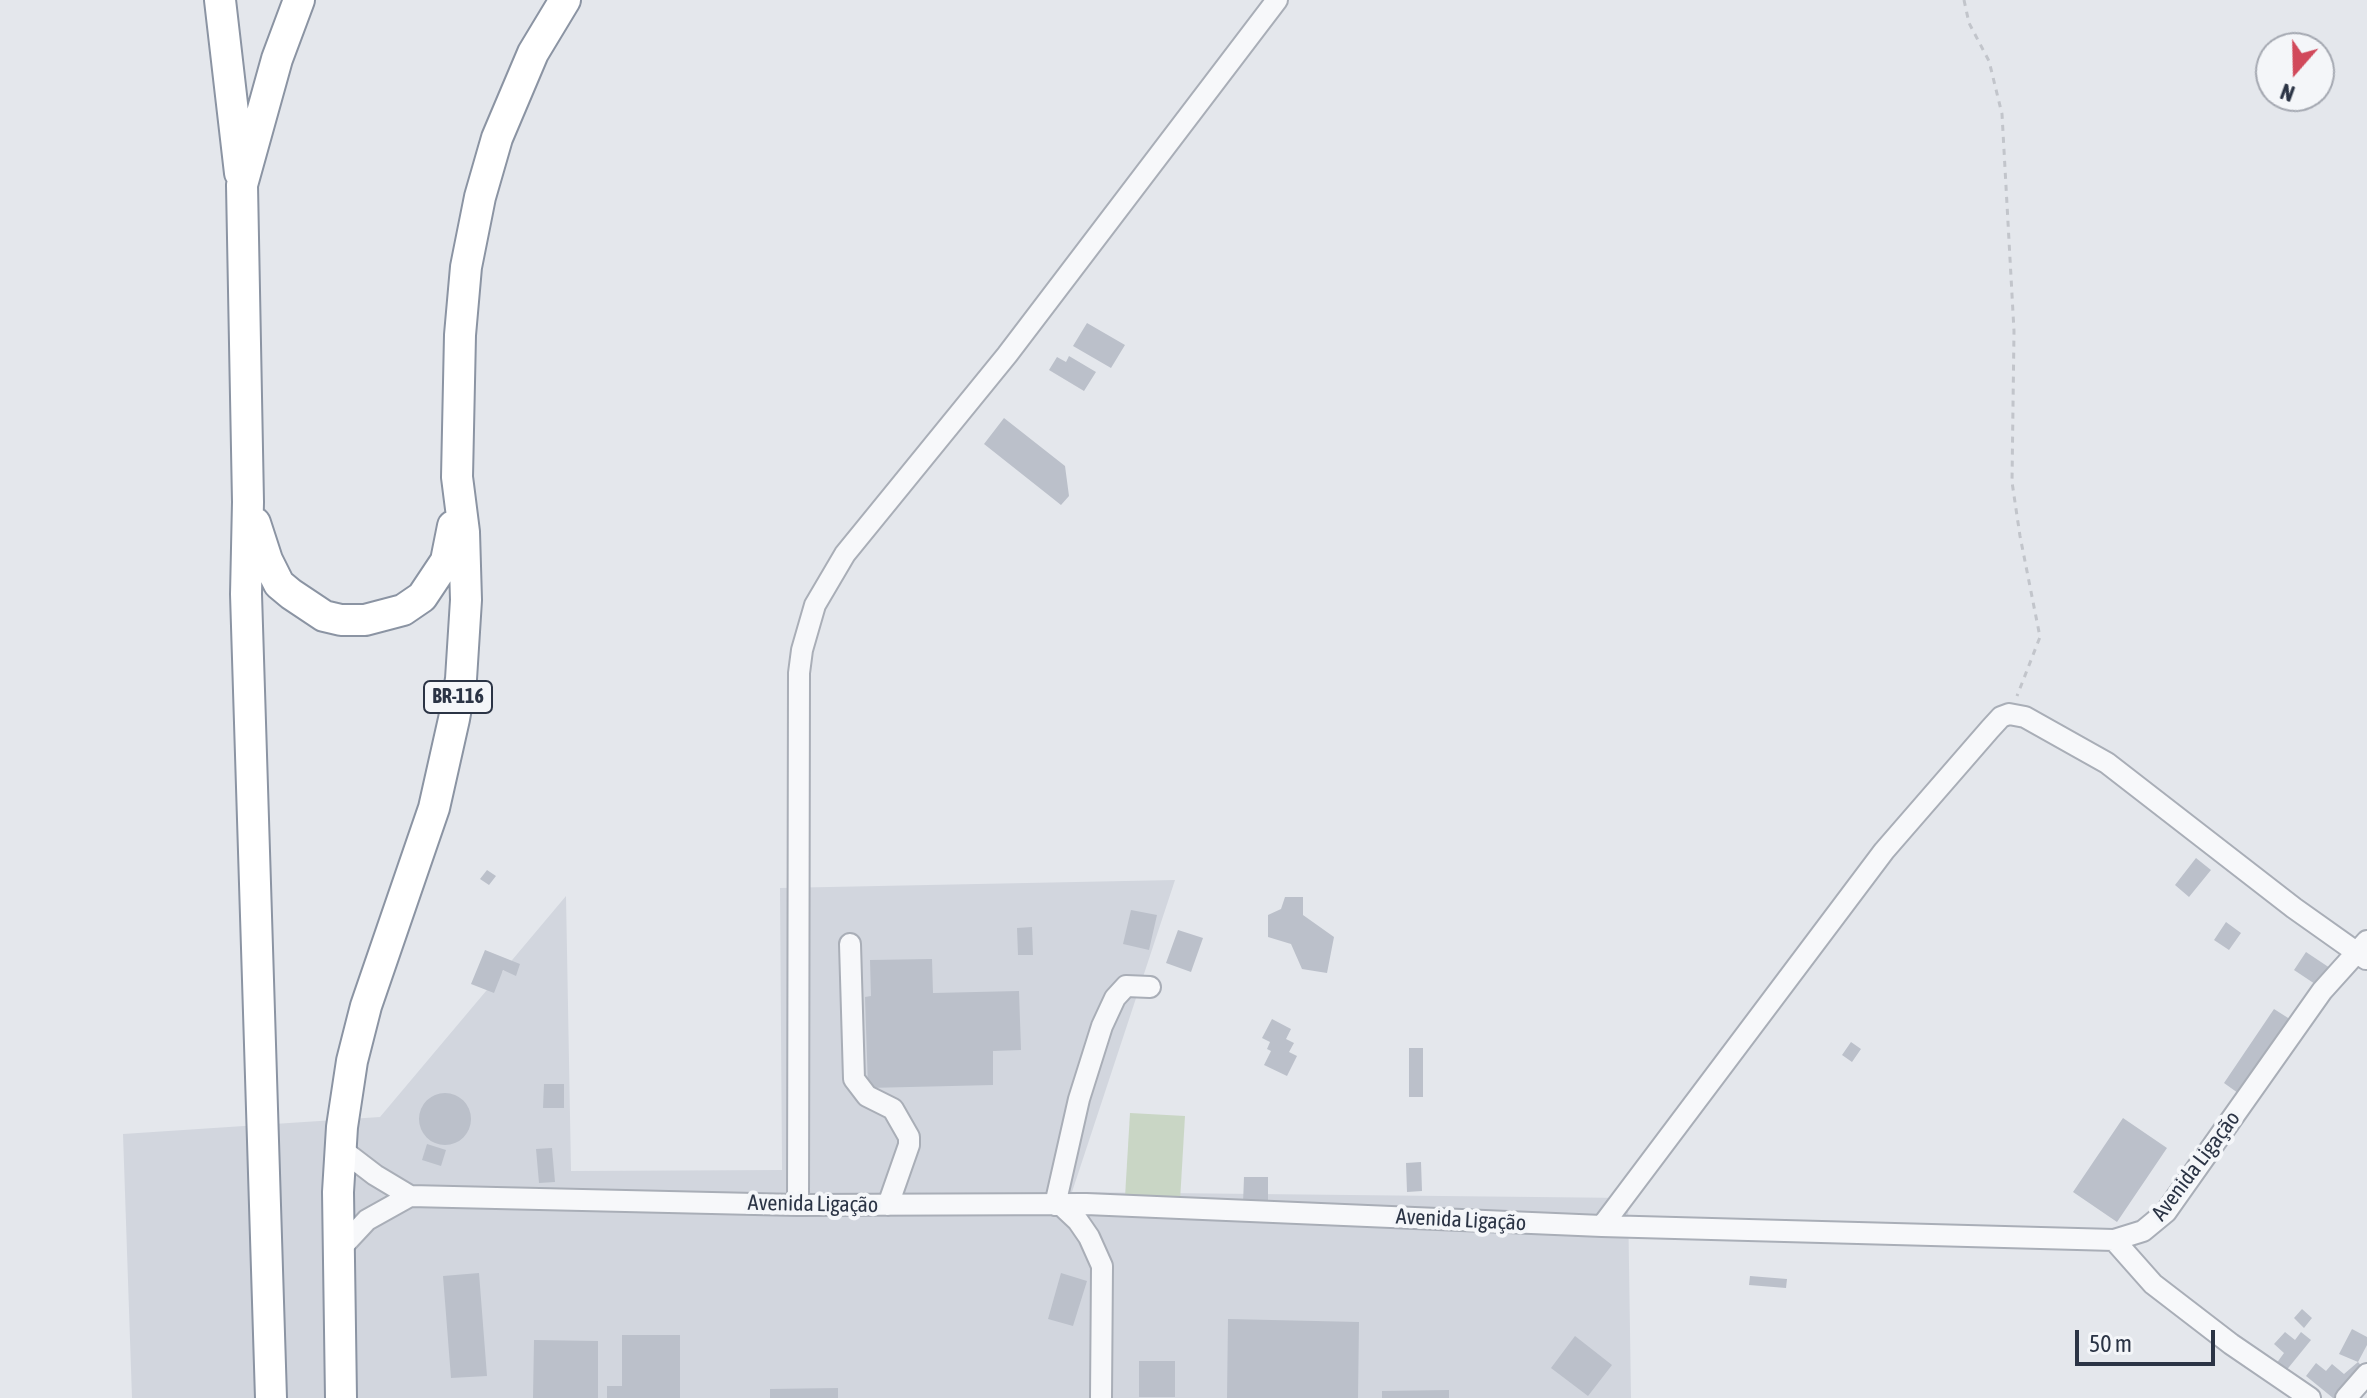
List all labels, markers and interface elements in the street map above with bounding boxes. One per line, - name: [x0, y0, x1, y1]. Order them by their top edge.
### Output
- north arrow: [2255, 32, 2335, 112]
- text: N: [2277, 78, 2298, 107]
- road number: BR-116: [424, 681, 492, 713]
- street label: Avenida Ligação: [2146, 1106, 2246, 1226]
- street label: Avenida Ligação: [748, 1190, 878, 1218]
- street label: Avenida Ligação: [1395, 1203, 1527, 1237]
- scale bar: [2079, 1314, 2219, 1364]
- text: 50 m: [2089, 1330, 2132, 1357]

